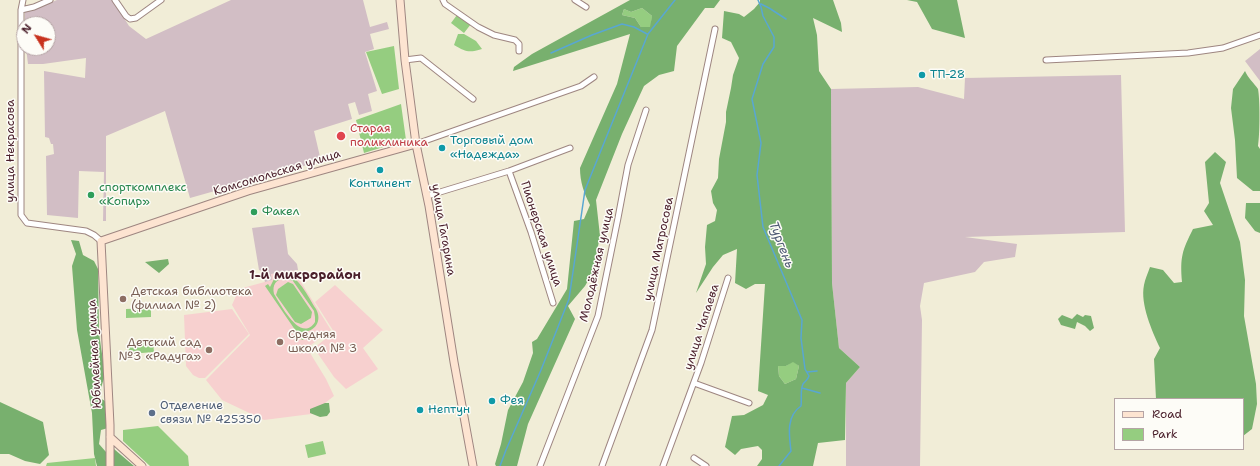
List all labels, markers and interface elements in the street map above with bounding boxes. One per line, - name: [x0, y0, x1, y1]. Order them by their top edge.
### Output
- north arrow: [16, 16, 56, 56]
- text: N: [18, 21, 35, 37]
- place label: ТП-28: [930, 68, 965, 82]
- marker: ТП-28: [917, 70, 927, 80]
- street label: улица Некрасова: [4, 99, 18, 203]
- place label: Старая поликлиника: [350, 122, 428, 150]
- marker: Старая поликлиника: [335, 130, 347, 142]
- place label: Торговый дом «Надежда»: [450, 134, 533, 162]
- marker: Торговый дом «Надежда»: [437, 143, 447, 153]
- street label: Комсомольская улица: [212, 147, 342, 199]
- marker: Континент: [375, 165, 385, 175]
- place label: Континент: [349, 177, 411, 191]
- street label: Пионерская улица: [517, 180, 565, 288]
- place label: спорткомплекс «Копир»: [99, 181, 187, 209]
- street label: улица Гагарина: [428, 183, 458, 277]
- marker: спорткомплекс «Копир»: [86, 190, 96, 200]
- street label: улица Матросова: [641, 196, 677, 302]
- place label: Факел: [262, 205, 299, 219]
- street label: Молодёжная улица: [577, 206, 617, 324]
- marker: Факел: [249, 207, 259, 217]
- water label: Тургень: [765, 220, 797, 270]
- district label: 1-й микрорайон: [249, 268, 361, 284]
- street label: улица Чапаева: [681, 282, 723, 372]
- place label: Детская библиотека (филиал № 2): [131, 285, 252, 313]
- marker: Детская библиотека (филиал № 2): [118, 294, 128, 304]
- street label: Юбилейная улица: [85, 299, 105, 409]
- place label: Средняя школа № 3: [288, 328, 357, 356]
- place label: Детский сад №3 «Радуга»: [118, 336, 201, 364]
- marker: Средняя школа № 3: [275, 337, 285, 347]
- marker: Детский сад №3 «Радуга»: [204, 345, 214, 355]
- place label: Фея: [500, 394, 524, 408]
- marker: Фея: [487, 396, 497, 406]
- legend: [1114, 398, 1244, 450]
- place label: Отделение связи № 425350: [160, 399, 261, 427]
- place label: Нептун: [428, 403, 470, 417]
- marker: Нептун: [415, 405, 425, 415]
- text: Road: [1152, 406, 1182, 422]
- marker: Отделение связи № 425350: [147, 408, 157, 418]
- text: Park: [1152, 426, 1178, 442]

